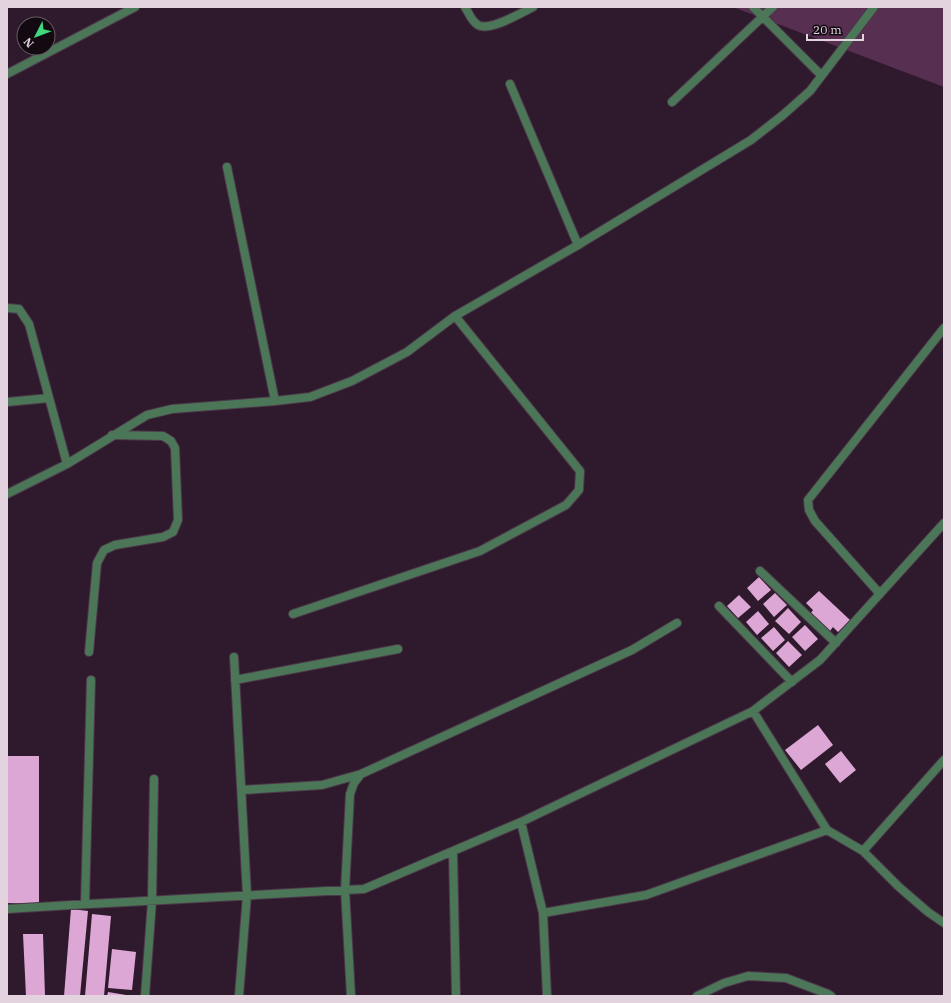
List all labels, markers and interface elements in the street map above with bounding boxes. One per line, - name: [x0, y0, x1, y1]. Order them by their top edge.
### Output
- north arrow: [16, 16, 56, 56]
- scale bar: [807, 16, 863, 42]
- text: 20 m: [813, 22, 842, 37]
- text: N: [20, 35, 37, 51]

